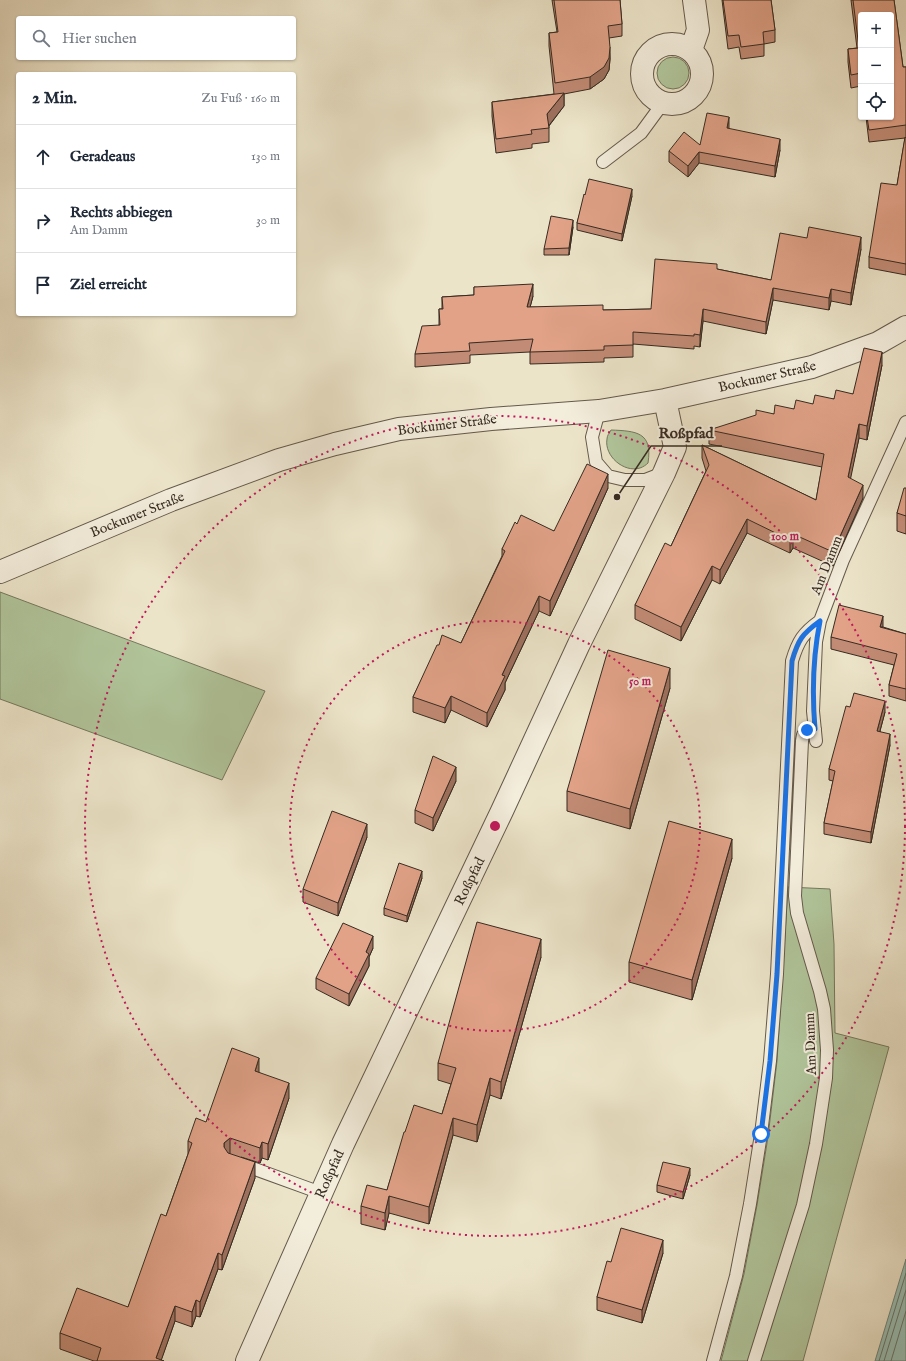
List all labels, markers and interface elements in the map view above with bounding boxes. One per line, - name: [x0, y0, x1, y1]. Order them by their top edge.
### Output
- map controls: [858, 12, 894, 120]
- button: +: [858, 12, 894, 48]
- search box: [16, 16, 296, 60]
- icon: search: [30, 27, 52, 49]
- text: Hier suchen: [62, 29, 137, 48]
- button: −: [858, 48, 894, 84]
- button: locate: [858, 84, 894, 120]
- text: 2 Min.: [32, 88, 77, 109]
- text: Zu Fuß · 160 m: [202, 90, 280, 107]
- icon: ahead: [32, 146, 54, 168]
- text: Geradeaus: [70, 147, 135, 166]
- text: 130 m: [251, 148, 280, 165]
- text: Rechts abbiegen: [70, 203, 173, 222]
- icon: right: [32, 210, 54, 232]
- text: 30 m: [256, 212, 280, 229]
- text: Am Damm: [70, 222, 128, 239]
- icon: arrive: [32, 274, 54, 296]
- text: Ziel erreicht: [70, 275, 147, 294]
- street label: Bockumer Straße: [717, 357, 818, 397]
- street label: Bockumer Straße: [397, 410, 498, 440]
- callout: Roßpfad: [651, 419, 722, 446]
- text: Roßpfad: [658, 424, 715, 443]
- street label: Bockumer Straße: [88, 488, 188, 542]
- text: 100 m: [771, 529, 800, 544]
- street label: Am Damm: [807, 533, 847, 599]
- text: 50 m: [629, 674, 652, 689]
- route end: [798, 721, 816, 739]
- centre of rings: [488, 819, 502, 833]
- street label: Roßpfad: [451, 854, 490, 909]
- street label: Am Damm: [801, 1012, 821, 1076]
- route start: [752, 1125, 770, 1143]
- street label: Roßpfad: [311, 1147, 349, 1202]

